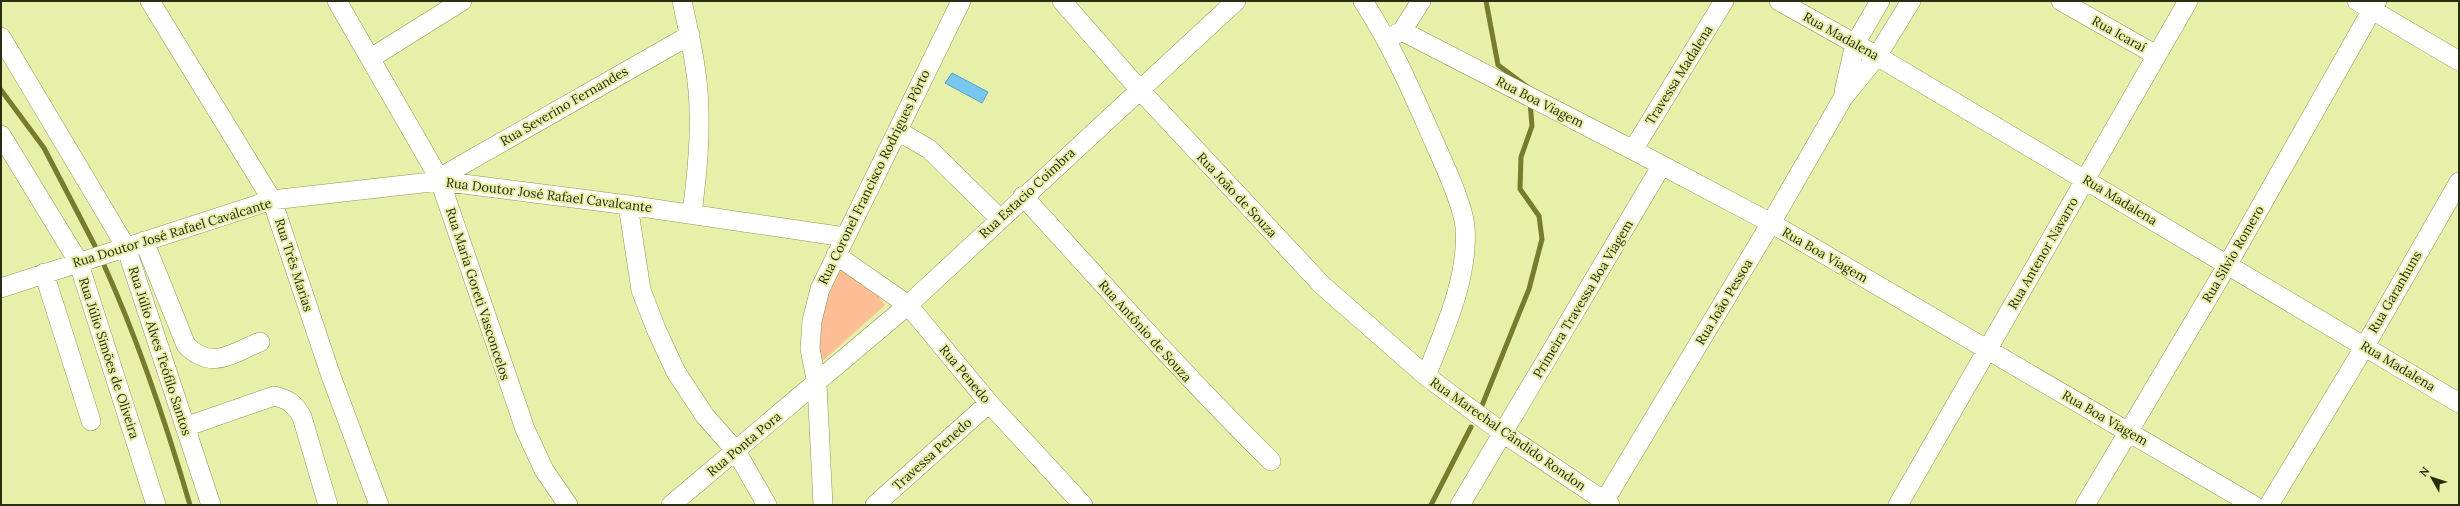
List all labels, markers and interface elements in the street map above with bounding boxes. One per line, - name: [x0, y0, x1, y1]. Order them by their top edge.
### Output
- street label: Rua Madalena: [1800, 8, 1882, 64]
- street label: Rua Icaraí: [2089, 12, 2149, 56]
- street label: Travessa Madalena: [1642, 22, 1717, 128]
- street label: Rua Severino Fernandes: [497, 62, 631, 150]
- street label: Rua Coronel Francisco Rodrigues Pôrto: [814, 66, 934, 287]
- street label: Rua Boa Viagem: [1493, 73, 1587, 132]
- street label: Rua Estacio Coimbra: [975, 144, 1079, 242]
- street label: Rua João de Souza: [1193, 149, 1281, 241]
- street label: Rua Madalena: [2079, 171, 2161, 229]
- street label: Rua Doutor José Rafael Cavalcante: [445, 174, 653, 216]
- street label: Rua Antenor Navarro: [2004, 193, 2082, 312]
- street label: Rua Doutor José Rafael Cavalcante: [70, 195, 274, 271]
- street label: Rua Silvio Romero: [2198, 202, 2268, 306]
- street label: Rua Maria Goreti Vasconcelos: [442, 206, 514, 382]
- street label: Rua Três Marias: [271, 216, 317, 314]
- street label: Primeira Travessa Boa Viagem: [1529, 217, 1637, 381]
- street label: Rua Boa Viagem: [1779, 224, 1871, 287]
- street label: Rua Garanhuns: [2365, 248, 2425, 336]
- street label: Rua João Pessoa: [1692, 256, 1756, 348]
- street label: Rua Júlio Alves Teófilo Santos: [125, 264, 195, 438]
- street label: Rua Júlio Simões de Oliveira: [75, 275, 143, 441]
- street label: Rua Antônio de Souza: [1095, 276, 1196, 386]
- street label: Rua Madalena: [2357, 337, 2439, 395]
- street label: Rua Penedo: [936, 341, 995, 407]
- street label: Rua Marechal Cândido Rondon: [1427, 374, 1589, 494]
- street label: Rua Boa Viagem: [2059, 387, 2151, 450]
- street label: Rua Ponta Pora: [703, 408, 785, 480]
- street label: Travessa Penedo: [889, 414, 975, 494]
- north arrow: [2412, 458, 2452, 498]
- text: N: [2416, 464, 2433, 479]

